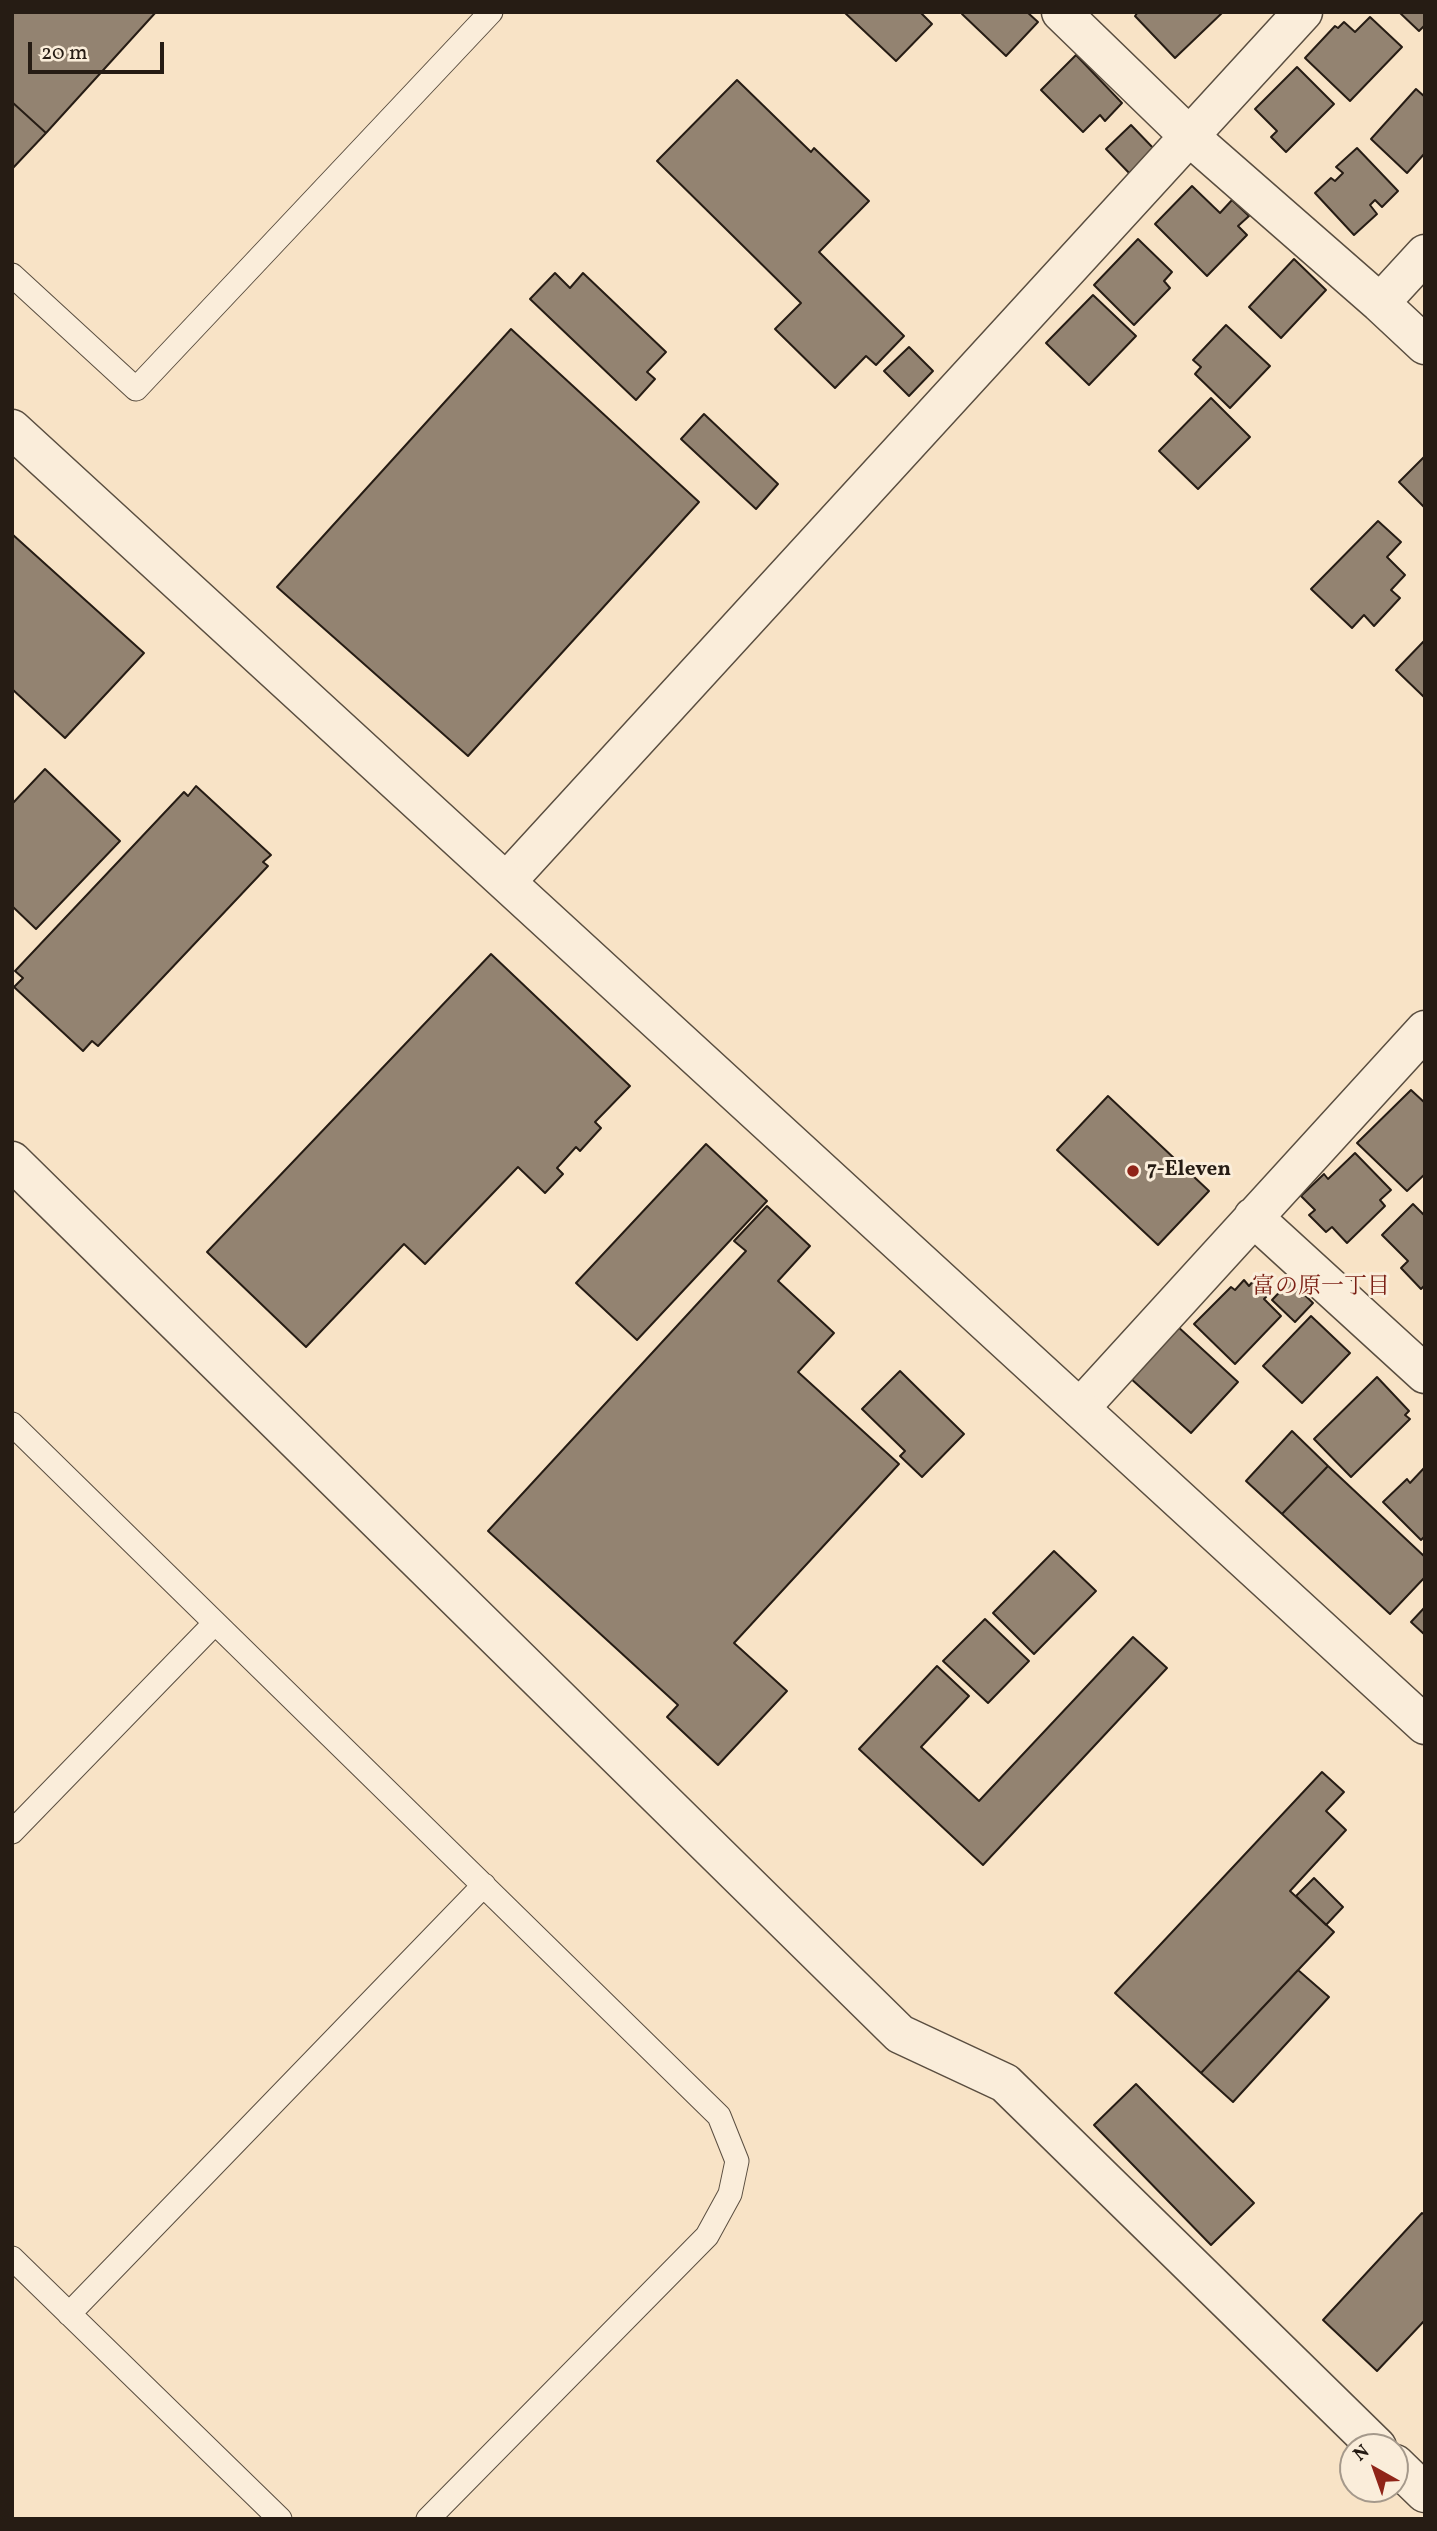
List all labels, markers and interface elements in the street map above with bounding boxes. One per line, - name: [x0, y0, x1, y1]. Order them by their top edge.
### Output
- scale bar: [32, 28, 168, 72]
- text: 20 m: [41, 39, 87, 68]
- place label: 7-Eleven: [1147, 1158, 1231, 1184]
- marker: 7-Eleven: [1125, 1163, 1141, 1179]
- district label: 富の原一丁目: [1252, 1275, 1390, 1303]
- north arrow: [1339, 2433, 1409, 2503]
- text: N: [1348, 2439, 1375, 2468]

